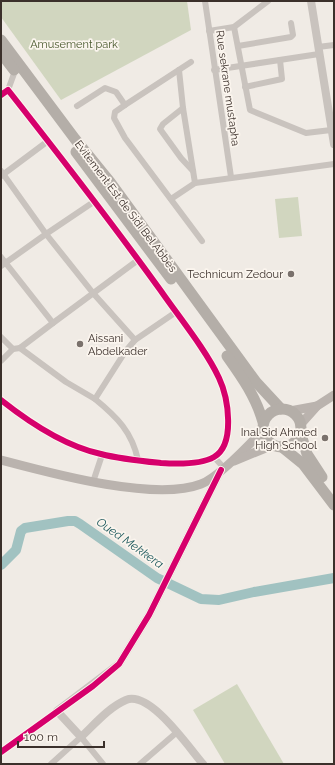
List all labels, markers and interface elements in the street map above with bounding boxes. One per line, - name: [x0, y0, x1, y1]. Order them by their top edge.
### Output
- street label: Rue sekrane mustapha: [213, 29, 242, 147]
- park label: Amusement park: [30, 38, 118, 51]
- street label: Evitement Est de Sidi Bel Abbès: [72, 138, 179, 275]
- place label: Technicum Zedour: [187, 268, 283, 281]
- marker: Technicum Zedour: [286, 269, 296, 279]
- place label: Aissani Abdelkader: [88, 332, 148, 358]
- marker: Aissani Abdelkader: [75, 339, 85, 349]
- place label: Inal Sid Ahmed High School: [241, 426, 317, 452]
- marker: Inal Sid Ahmed High School: [320, 433, 330, 443]
- water label: Oued Mekkera: [94, 515, 166, 571]
- scale bar: [18, 723, 104, 749]
- text: 100 m: [24, 730, 58, 744]

